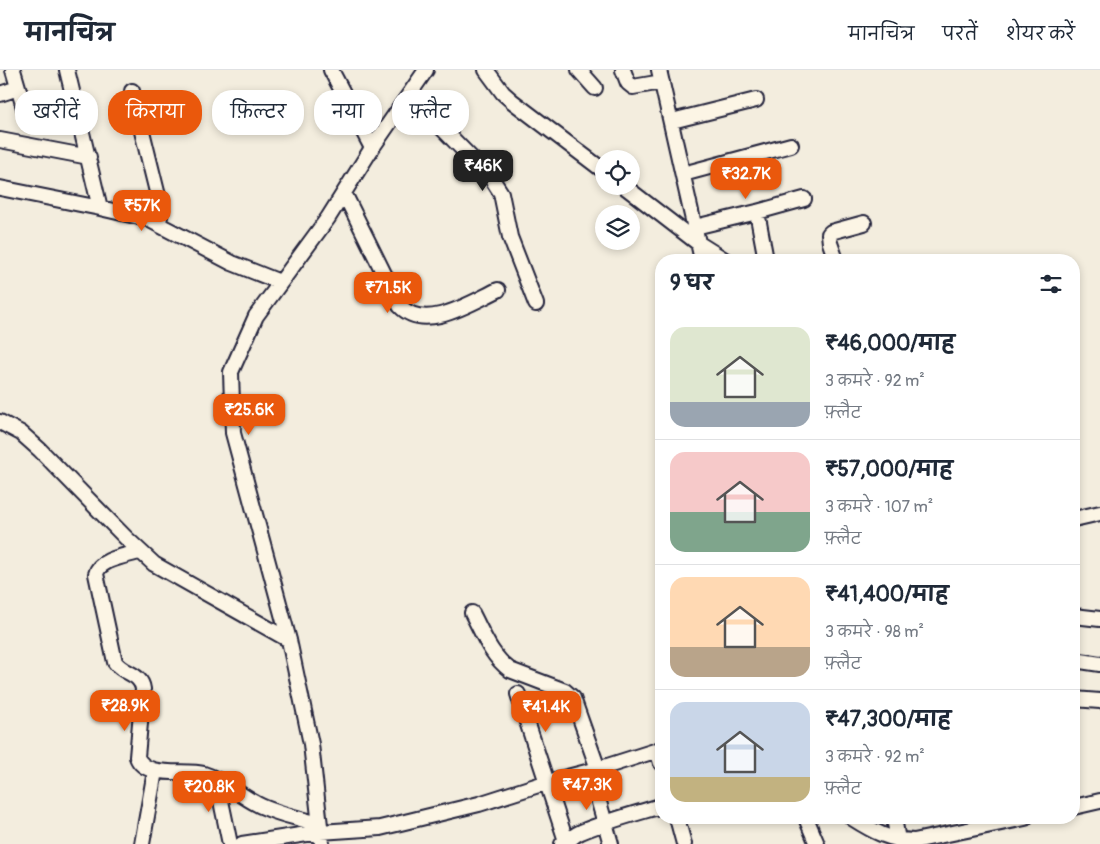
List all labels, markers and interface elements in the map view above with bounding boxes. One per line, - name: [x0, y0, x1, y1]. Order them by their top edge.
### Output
- text: मानचित्र: [25, 19, 114, 48]
- text: मानचित्र: [848, 23, 914, 46]
- text: परतें: [942, 23, 978, 46]
- text: शेयर करें: [1006, 23, 1075, 46]
- chip: खरीदें: [15, 90, 98, 135]
- chip: किराया: [108, 90, 202, 135]
- chip: फ़िल्टर: [212, 90, 304, 135]
- chip: नया: [314, 90, 382, 135]
- chip: फ़्लैट: [392, 90, 469, 135]
- pin: ₹46K: [453, 150, 513, 192]
- map controls: [595, 150, 640, 250]
- button: locate: [595, 150, 640, 195]
- text: ₹46K: [464, 156, 502, 176]
- pin: ₹32.7K: [705, 158, 787, 200]
- text: ₹32.7K: [721, 164, 771, 184]
- pin: ₹57K: [112, 190, 172, 232]
- text: ₹57K: [124, 196, 160, 216]
- button: layers: [595, 205, 640, 250]
- text: 9 घर: [670, 270, 713, 297]
- icon: filters: [1037, 270, 1065, 298]
- pin: ₹71.5K: [347, 272, 429, 314]
- text: ₹71.5K: [365, 278, 411, 298]
- text: ₹46,000/माह: [825, 330, 955, 357]
- icon: home: [710, 347, 770, 407]
- text: 3 कमरे · 92 m²: [825, 371, 925, 391]
- pin: ₹25.6K: [208, 394, 290, 436]
- text: ₹25.6K: [224, 400, 274, 420]
- text: फ़्लैट: [825, 403, 861, 423]
- text: ₹57,000/माह: [825, 456, 953, 483]
- icon: home: [710, 472, 770, 532]
- text: 3 कमरे · 107 m²: [825, 497, 933, 517]
- text: फ़्लैट: [825, 529, 861, 549]
- text: ₹41,400/माह: [825, 581, 949, 608]
- icon: home: [710, 597, 770, 657]
- text: 3 कमरे · 98 m²: [825, 622, 924, 642]
- text: फ़्लैट: [825, 654, 861, 674]
- pin: ₹28.9K: [84, 690, 166, 732]
- pin: ₹41.4K: [505, 690, 587, 733]
- text: ₹28.9K: [101, 696, 149, 716]
- text: ₹41.4K: [522, 697, 570, 717]
- text: ₹47,300/माह: [825, 706, 951, 733]
- icon: home: [710, 722, 770, 782]
- text: 3 कमरे · 92 m²: [825, 747, 925, 767]
- pin: ₹47.3K: [546, 768, 628, 811]
- pin: ₹20.8K: [168, 770, 250, 813]
- text: ₹47.3K: [562, 775, 612, 795]
- text: ₹20.8K: [184, 777, 234, 797]
- text: फ़्लैट: [825, 779, 861, 799]

